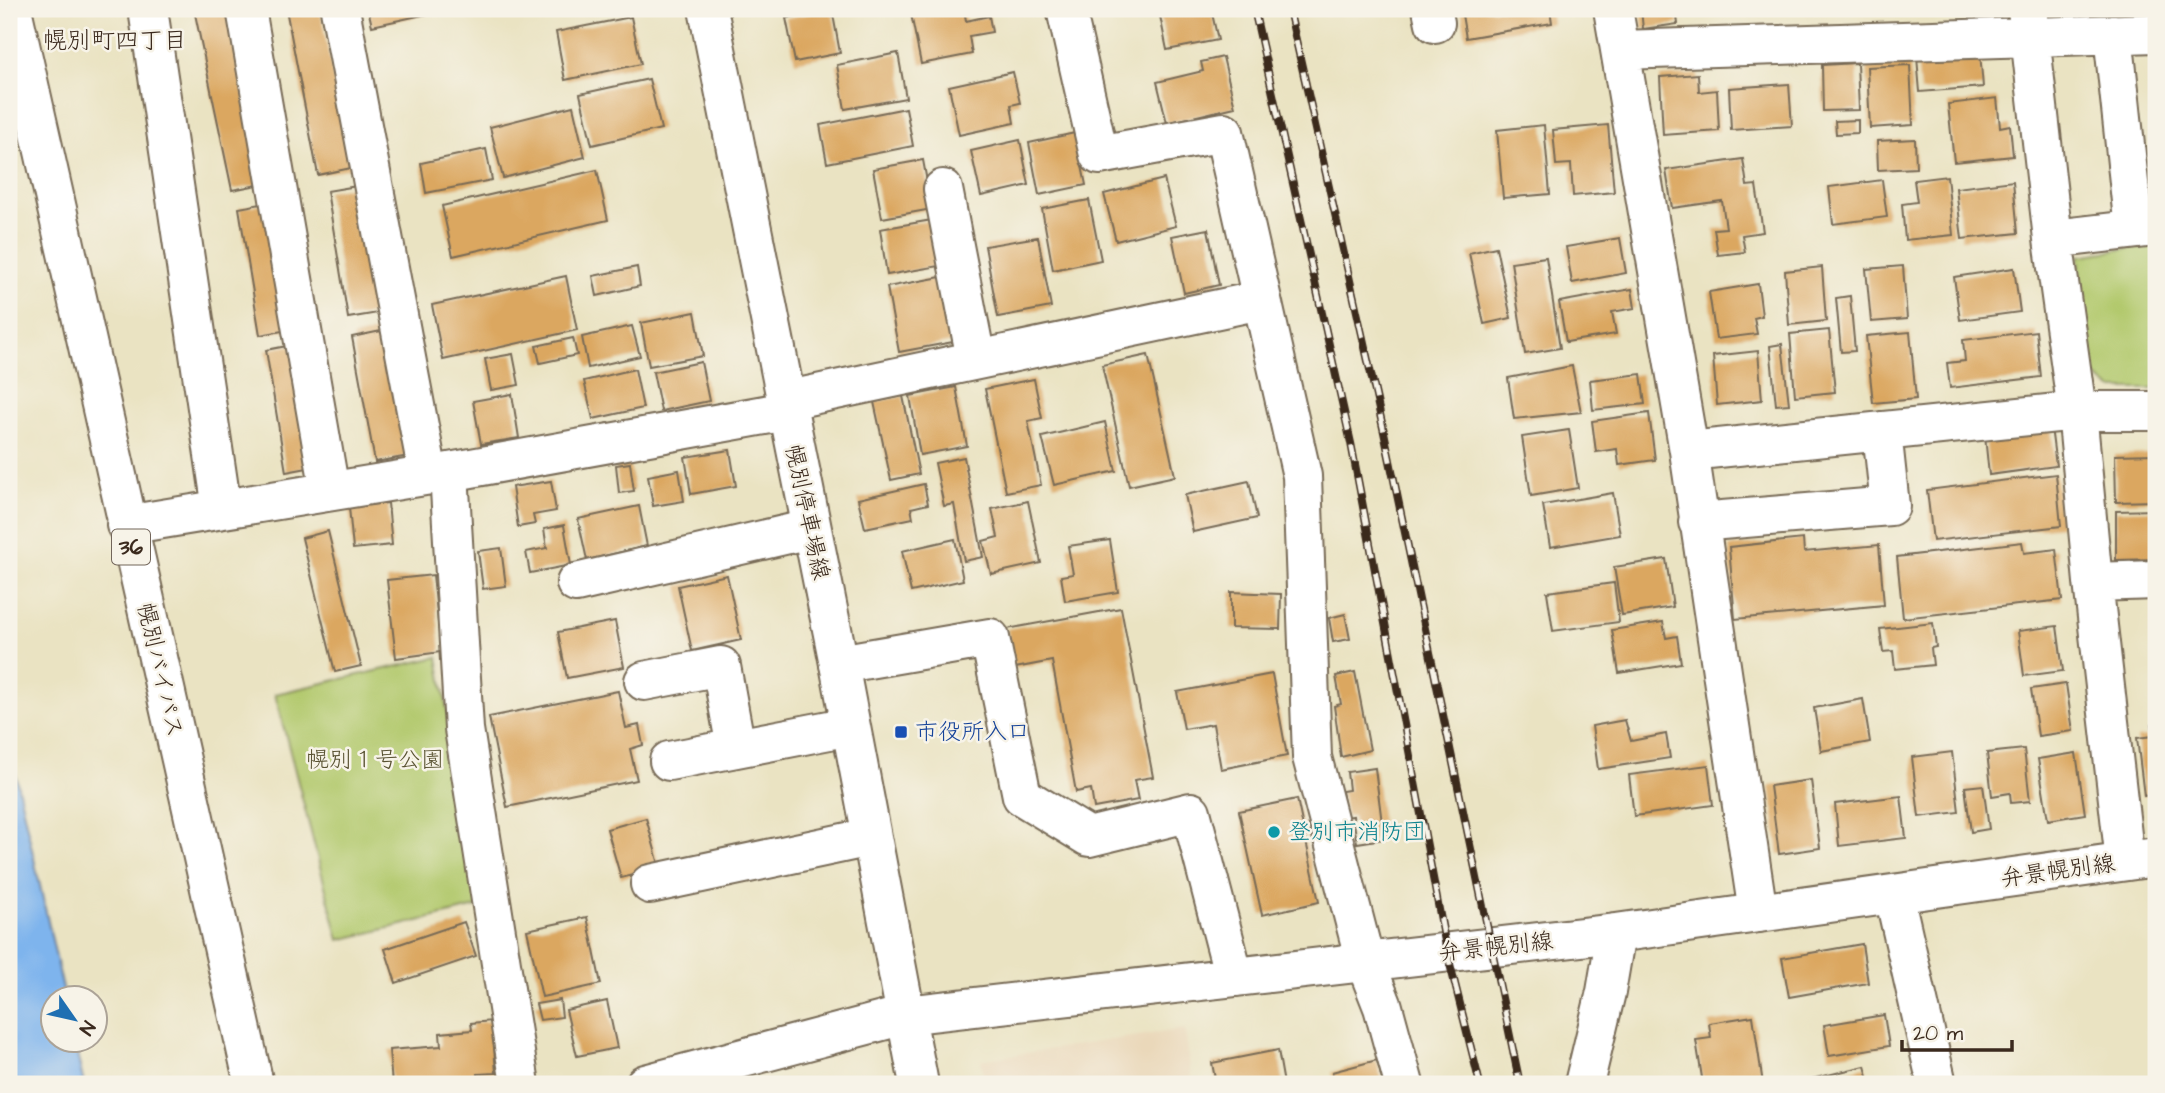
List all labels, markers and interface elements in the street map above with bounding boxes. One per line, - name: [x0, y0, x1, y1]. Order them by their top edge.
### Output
- district label: 幌別町四丁目: [43, 24, 187, 58]
- street label: 幌別停車場線: [777, 441, 837, 583]
- road number: 36: [112, 530, 150, 564]
- street label: 幌別バイパス: [129, 599, 191, 741]
- place label: 市役所入口: [915, 716, 1030, 748]
- marker: 市役所入口: [893, 724, 909, 740]
- park label: 幌別１号公園: [306, 744, 444, 776]
- place label: 登別市消防団: [1288, 816, 1426, 848]
- marker: 登別市消防団: [1266, 824, 1282, 840]
- street label: 弁景幌別線: [1999, 847, 2117, 895]
- street label: 弁景幌別線: [1437, 925, 1555, 969]
- north arrow: [38, 984, 108, 1054]
- scale bar: [1902, 1009, 2013, 1053]
- text: N: [72, 1015, 101, 1040]
- text: 20 m: [1913, 1019, 1964, 1048]

